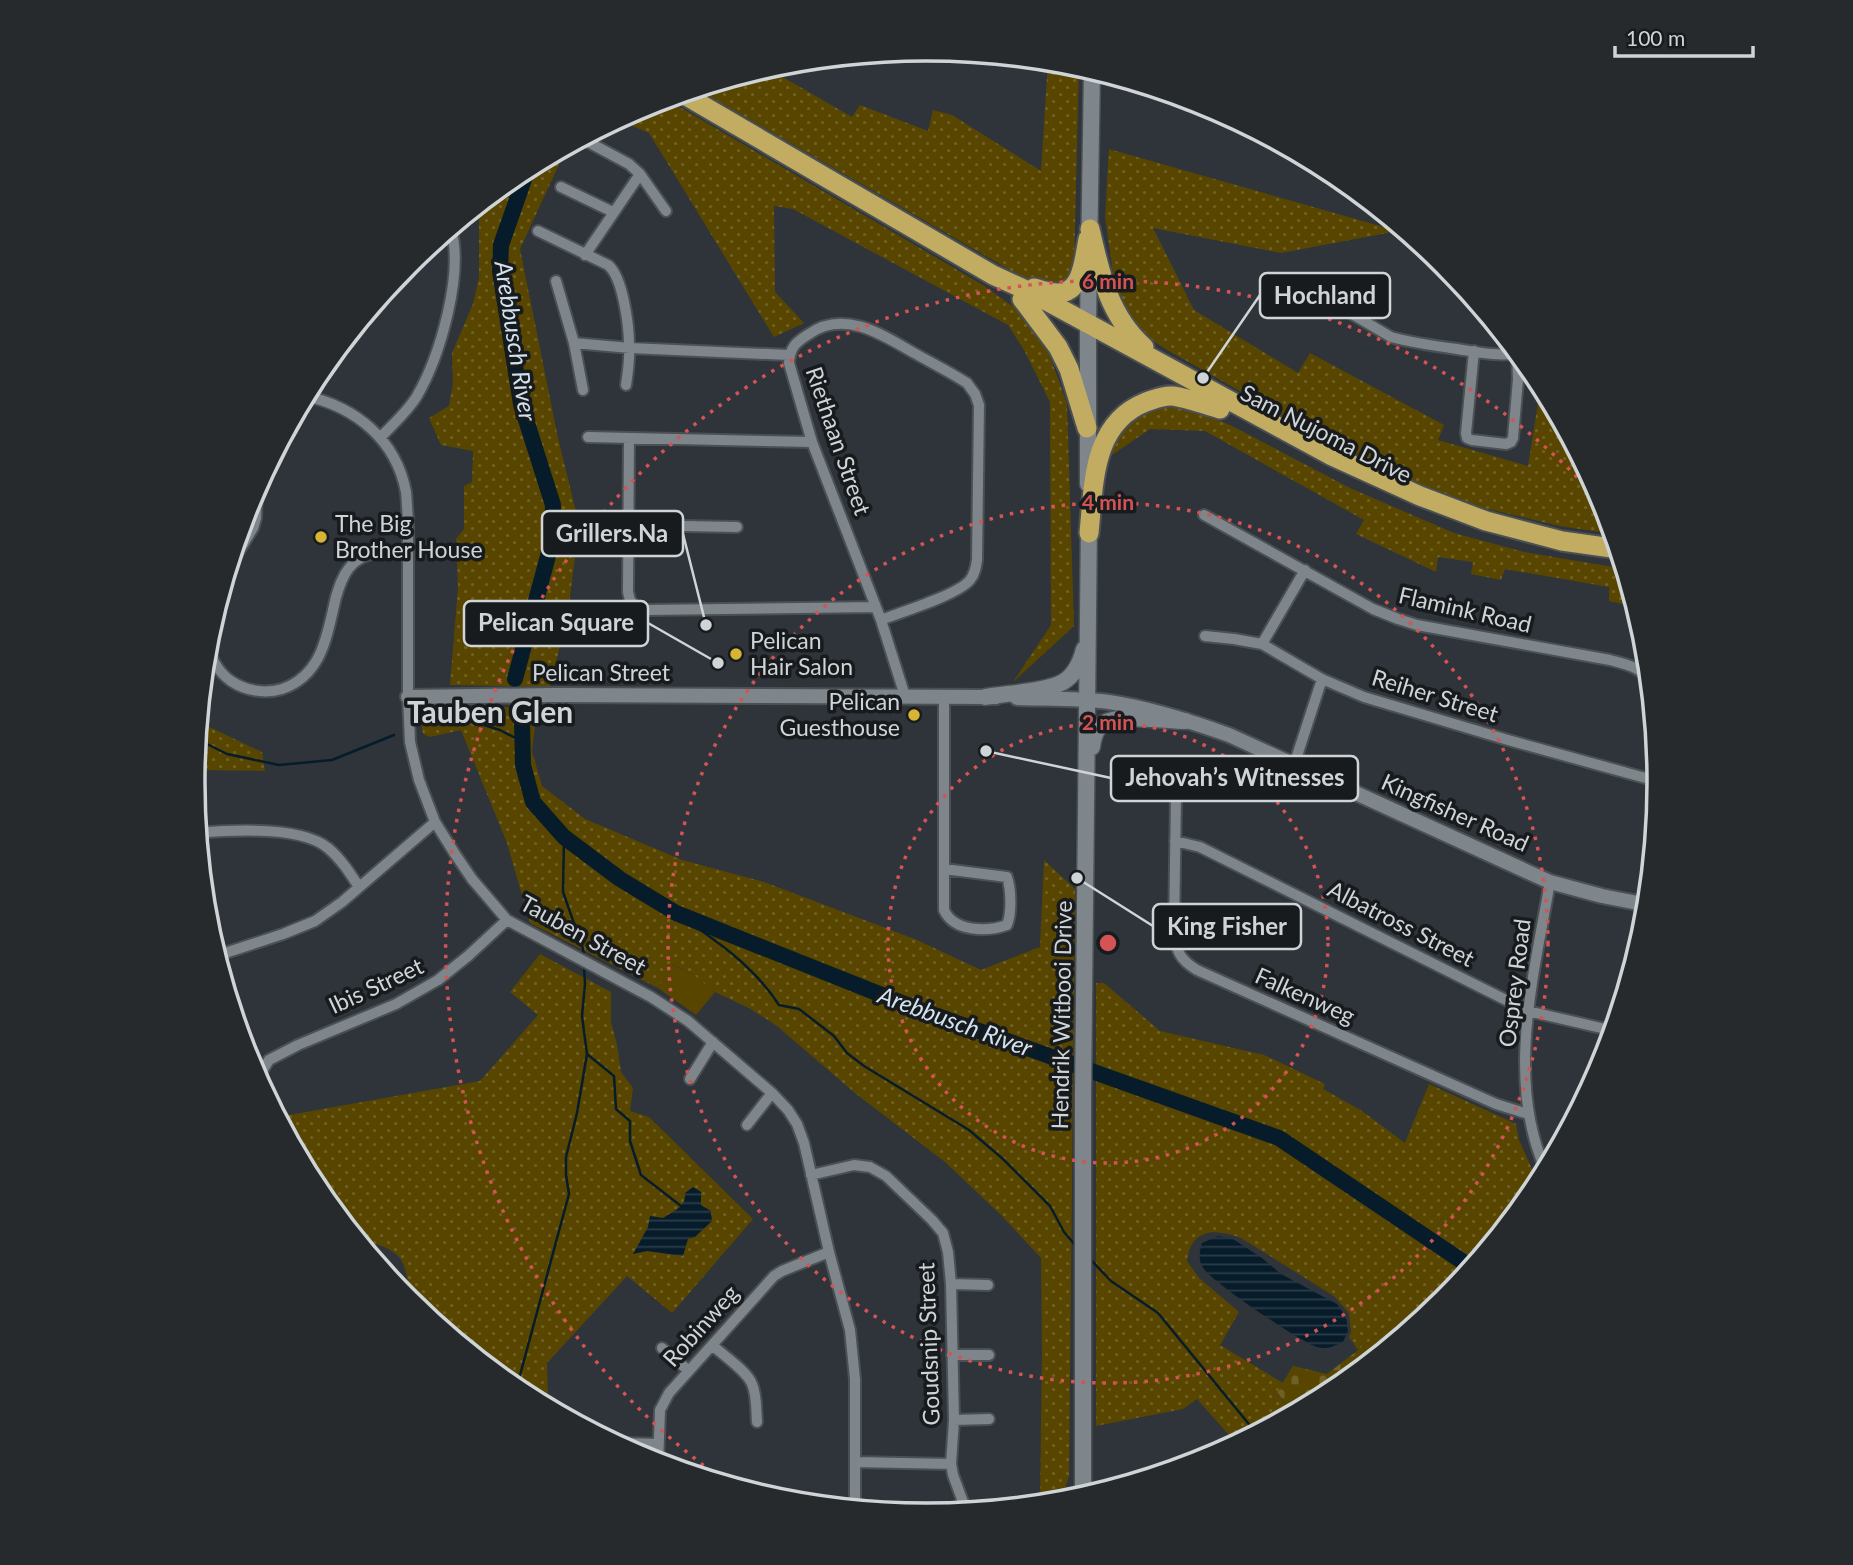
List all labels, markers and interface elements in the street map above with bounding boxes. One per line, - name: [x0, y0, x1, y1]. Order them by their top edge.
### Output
- scale bar: [1615, 14, 1753, 58]
- text: 100 m: [1626, 25, 1685, 50]
- water label: Arebbusch River: [489, 258, 544, 424]
- text: 6 min: [1082, 268, 1134, 293]
- callout: Hochland: [1260, 273, 1390, 318]
- text: Hochland: [1274, 280, 1376, 309]
- street label: Riethaan Street: [800, 363, 878, 519]
- street label: Sam Nujoma Drive: [1236, 378, 1417, 488]
- text: 4 min: [1082, 489, 1134, 514]
- place label: The Big Brother House: [335, 509, 483, 563]
- callout: Grillers.Na: [542, 511, 683, 556]
- text: Grillers.Na: [556, 518, 668, 547]
- marker: The Big Brother House: [313, 529, 329, 545]
- street label: Flamink Road: [1396, 580, 1534, 638]
- callout: Pelican Square: [464, 601, 648, 646]
- text: Pelican Square: [478, 607, 634, 636]
- place label: Pelican Hair Salon: [750, 626, 853, 680]
- marker: Pelican Hair Salon: [728, 646, 744, 662]
- street label: Pelican Street: [532, 658, 671, 686]
- street label: Reiher Street: [1369, 663, 1503, 728]
- place label: Pelican Guesthouse: [779, 687, 900, 741]
- district label: Tauben Glen: [407, 693, 573, 729]
- marker: Pelican Guesthouse: [906, 707, 922, 723]
- text: 2 min: [1082, 709, 1134, 734]
- callout: Jehovah’s Witnesses: [1111, 756, 1358, 801]
- text: Jehovah’s Witnesses: [1125, 762, 1345, 791]
- street label: Kingfisher Road: [1377, 767, 1533, 857]
- street label: Albatross Street: [1324, 874, 1480, 972]
- street label: Tauben Street: [516, 888, 652, 981]
- street label: Hendrik Witbooi Drive: [1045, 900, 1077, 1130]
- callout: King Fisher: [1153, 904, 1301, 949]
- text: King Fisher: [1167, 911, 1287, 940]
- street label: Osprey Road: [1492, 917, 1536, 1049]
- centre of rings: [1096, 931, 1120, 955]
- street label: Ibis Street: [324, 951, 428, 1019]
- street label: Falkenweg: [1251, 961, 1360, 1029]
- water label: Arebbusch River: [874, 979, 1037, 1062]
- street label: Goudsnip Street: [911, 1261, 945, 1426]
- street label: Robinweg: [656, 1279, 744, 1372]

